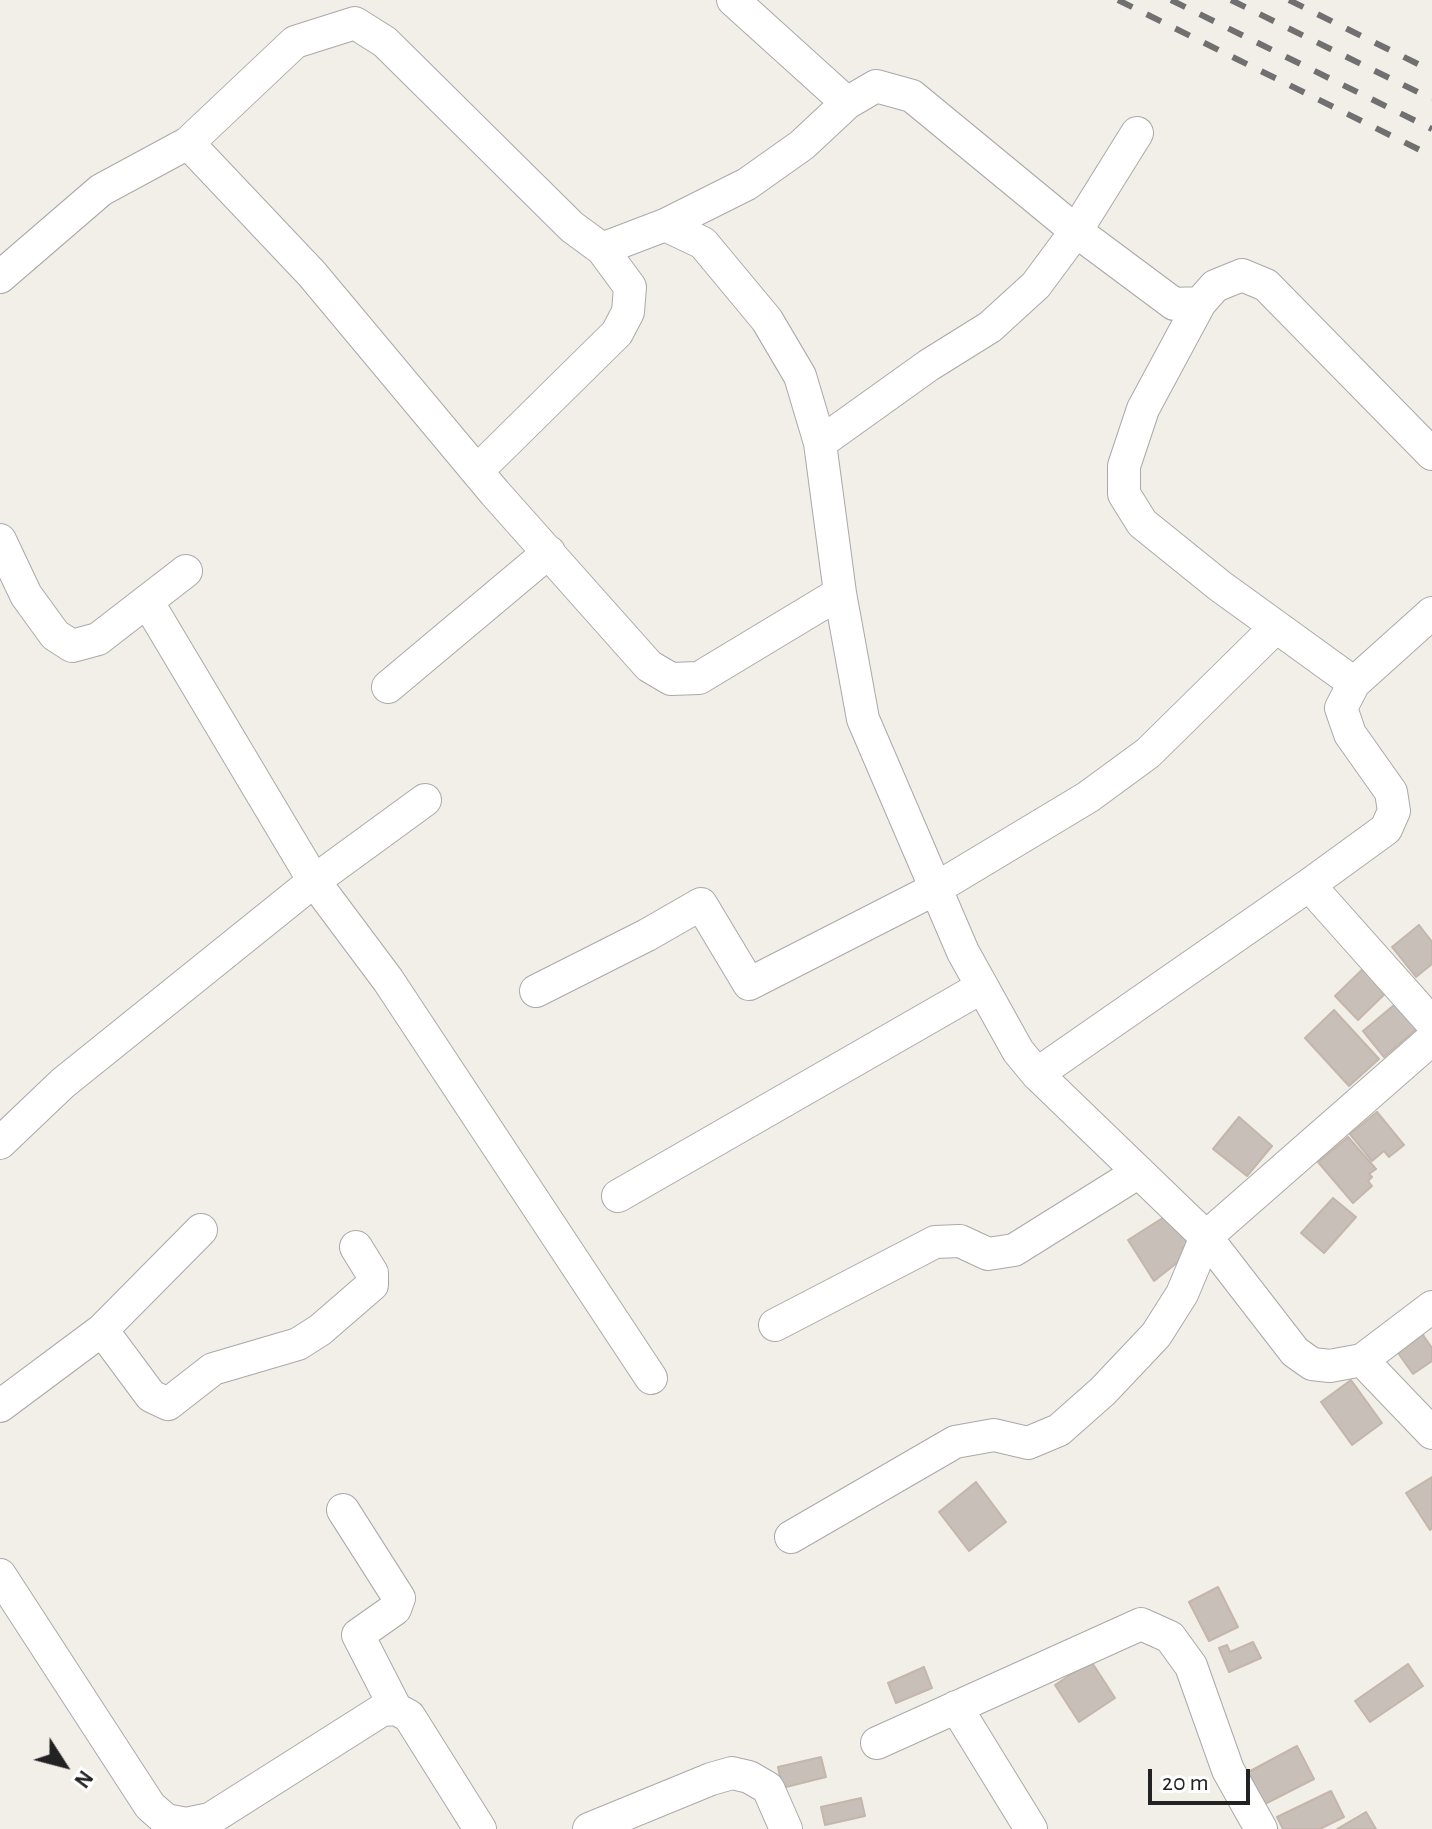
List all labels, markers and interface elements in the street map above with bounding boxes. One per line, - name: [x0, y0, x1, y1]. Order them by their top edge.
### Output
- north arrow: [24, 1725, 104, 1805]
- scale bar: [1152, 1753, 1254, 1803]
- text: N: [70, 1766, 97, 1792]
- text: 20 m: [1162, 1771, 1209, 1795]

